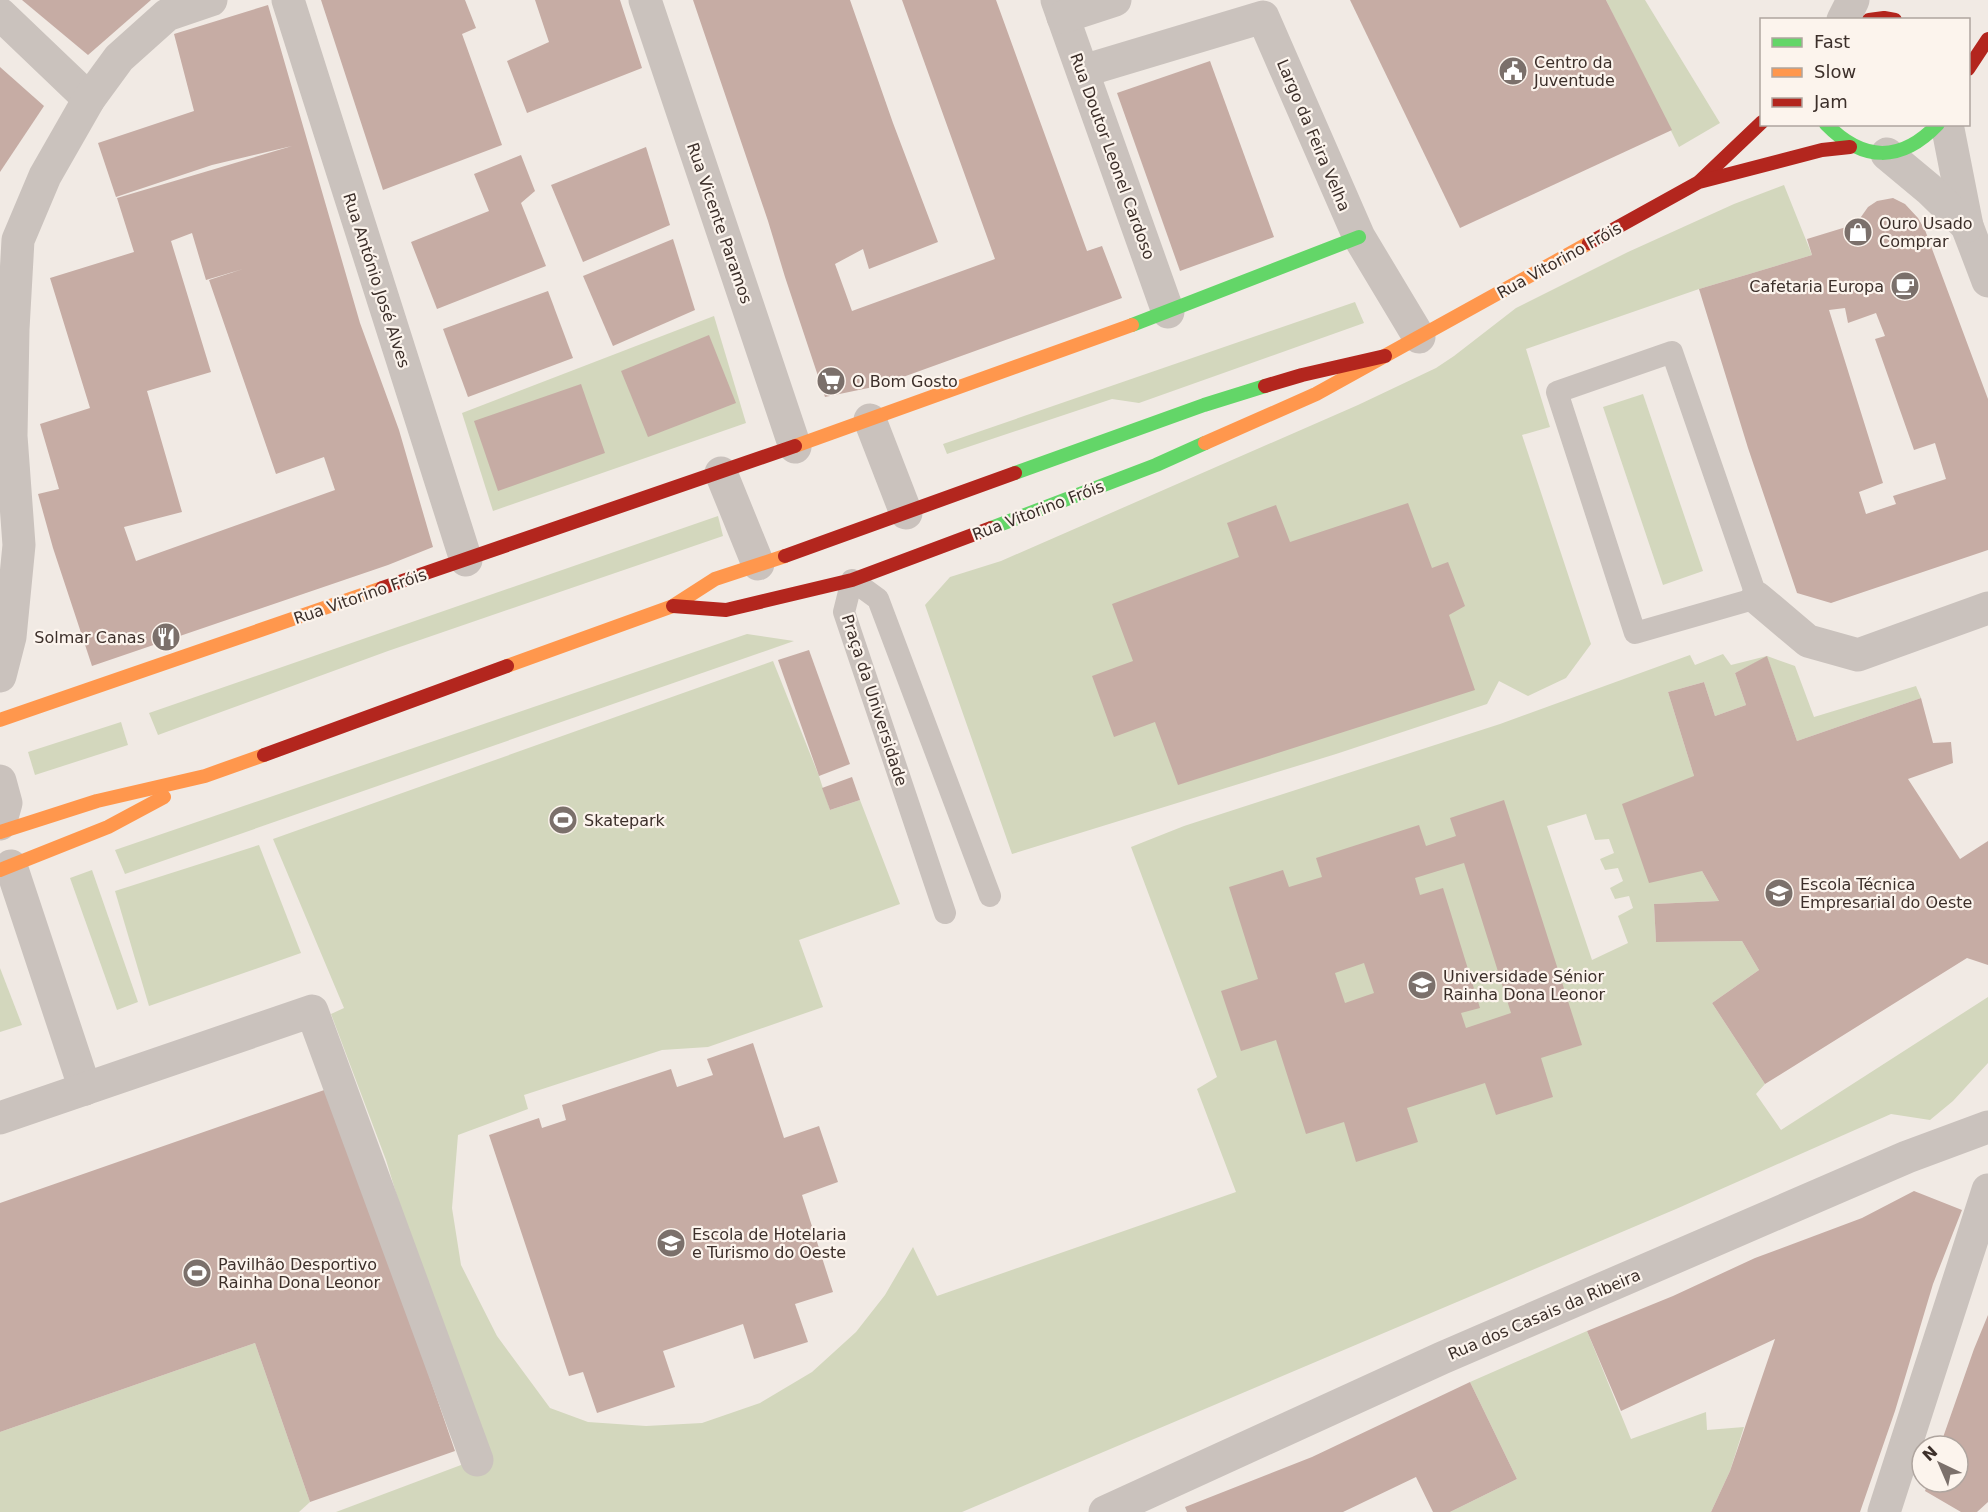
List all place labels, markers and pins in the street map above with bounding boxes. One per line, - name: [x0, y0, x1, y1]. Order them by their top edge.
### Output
- place label: Centro da Juventude: [1533, 53, 1615, 90]
- public building icon: Centro da Juventude: [1497, 55, 1529, 87]
- place label: Ouro Usado Comprar: [1879, 214, 1973, 251]
- shop icon: Ouro Usado Comprar: [1842, 216, 1874, 248]
- cafe icon: Cafetaria Europa: [1889, 270, 1921, 302]
- place label: Cafetaria Europa: [1749, 277, 1884, 296]
- supermarket icon: O Bom Gosto: [815, 365, 847, 397]
- place label: O Bom Gosto: [852, 372, 958, 391]
- restaurant icon: Solmar Canas: [150, 621, 182, 653]
- place label: Solmar Canas: [34, 628, 145, 647]
- sports icon: Skatepark: [547, 804, 579, 836]
- place label: Skatepark: [584, 811, 666, 830]
- place label: Escola Técnica Empresarial do Oeste: [1800, 875, 1972, 912]
- school or university icon: Escola Técnica Empresarial do Oeste: [1763, 877, 1795, 909]
- place label: Universidade Sénior Rainha Dona Leonor: [1443, 967, 1606, 1004]
- school or university icon: Universidade Sénior Rainha Dona Leonor: [1406, 969, 1438, 1001]
- place label: Escola de Hotelaria e Turismo do Oeste: [692, 1225, 846, 1262]
- school or university icon: Escola de Hotelaria e Turismo do Oeste: [655, 1227, 687, 1259]
- place label: Pavilhão Desportivo Rainha Dona Leonor: [218, 1255, 381, 1292]
- sports icon: Pavilhão Desportivo Rainha Dona Leonor: [181, 1257, 213, 1289]

